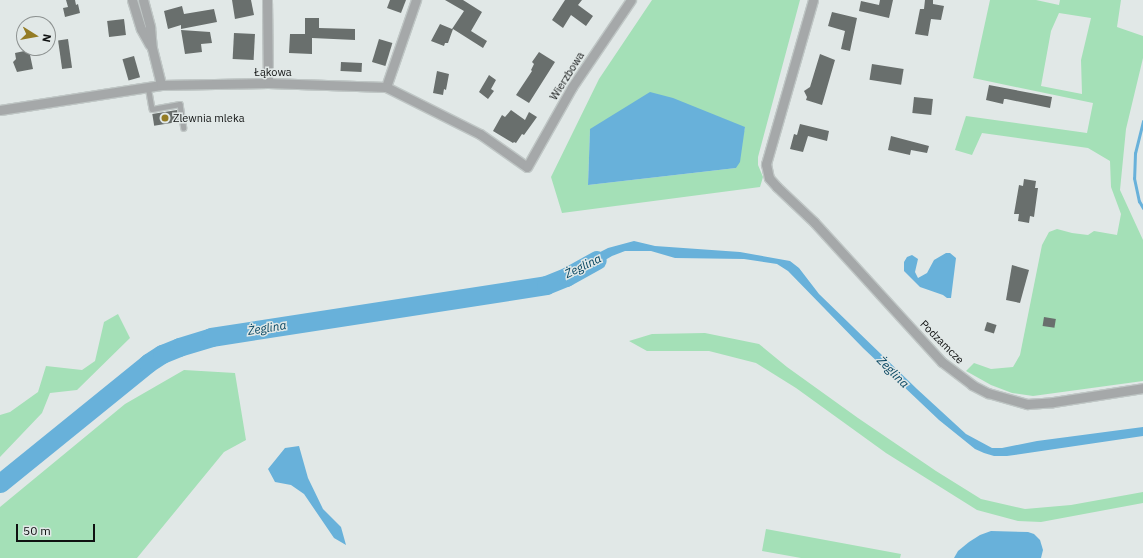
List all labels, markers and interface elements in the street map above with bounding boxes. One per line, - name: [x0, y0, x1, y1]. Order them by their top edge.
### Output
- north arrow: [16, 16, 56, 56]
- text: N: [39, 33, 54, 43]
- street label: Wierzbowa: [547, 49, 587, 103]
- street label: Łąkowa: [254, 65, 292, 79]
- place label: Zlewnia mleka: [173, 111, 245, 125]
- marker: Zlewnia mleka: [160, 113, 170, 123]
- water label: Żeglina: [562, 251, 604, 281]
- street label: Podzamcze: [917, 317, 967, 367]
- water label: Żeglina: [247, 318, 287, 338]
- water label: Żeglina: [874, 353, 912, 391]
- scale bar: [18, 516, 97, 542]
- text: 50 m: [23, 523, 51, 538]

